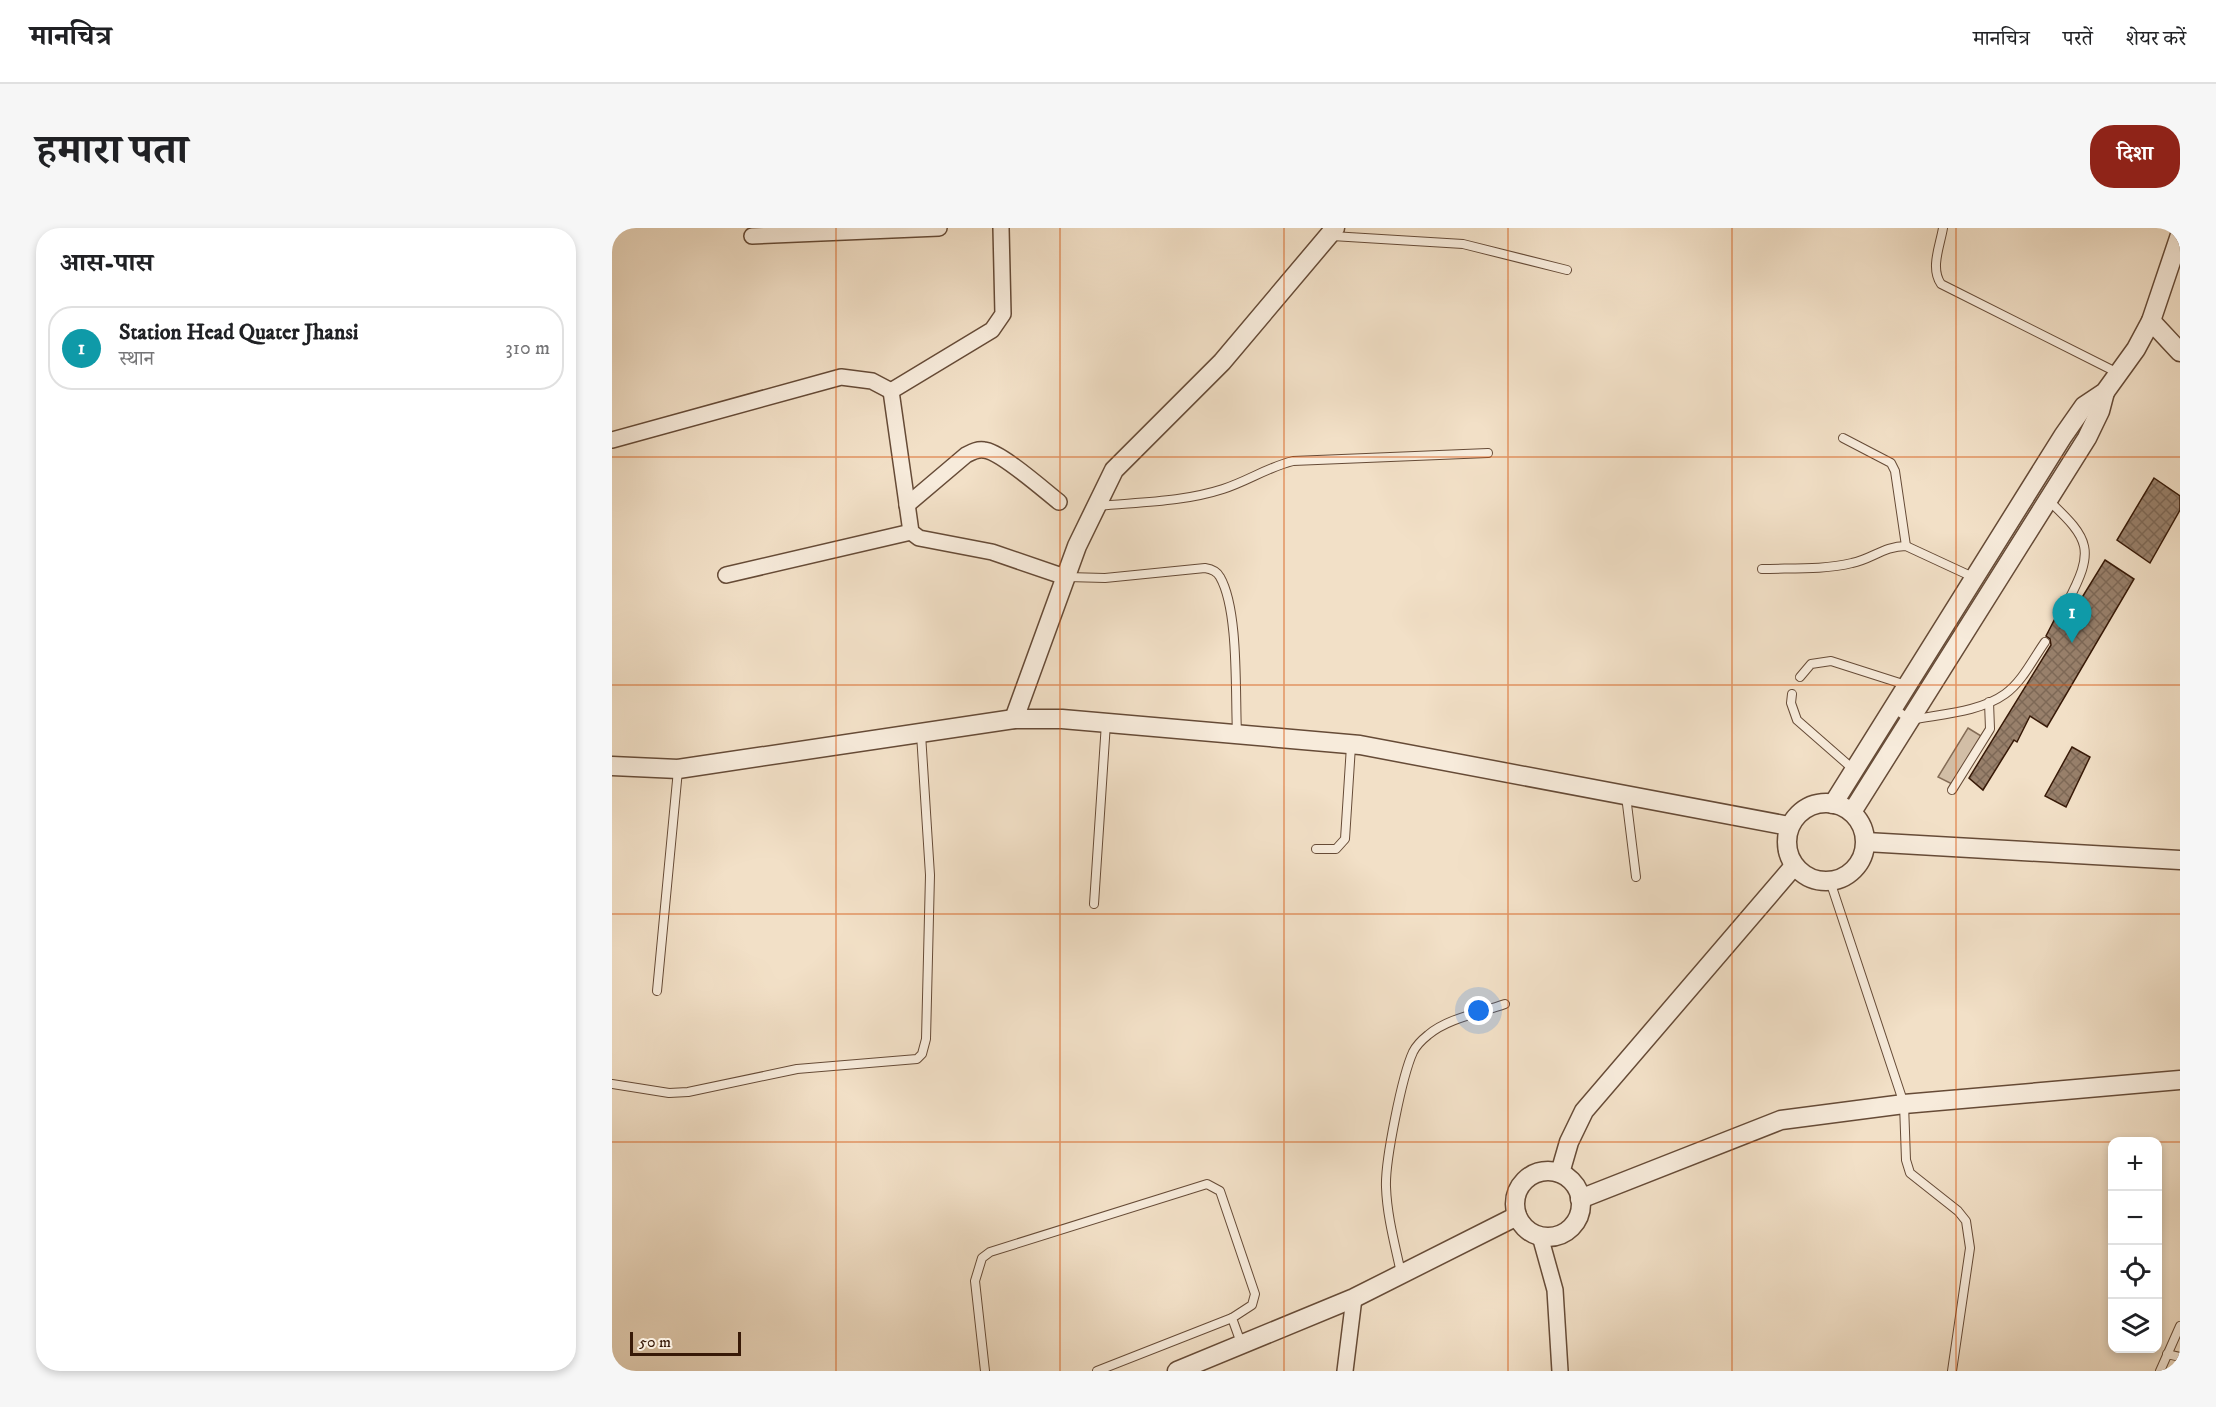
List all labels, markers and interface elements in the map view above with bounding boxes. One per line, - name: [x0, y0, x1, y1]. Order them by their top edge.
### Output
- text: मानचित्र: [30, 19, 112, 54]
- text: मानचित्र: [1973, 26, 2030, 52]
- text: परतें: [2063, 26, 2093, 52]
- text: शेयर करें: [2126, 26, 2186, 52]
- text: हमारा पता: [36, 125, 188, 177]
- button: दिशा: [2090, 125, 2180, 188]
- text: आस-पास: [60, 247, 153, 280]
- text: Station Head Quater Jhansi: [119, 319, 358, 346]
- text: 1: [78, 336, 85, 361]
- text: 310 m: [505, 336, 550, 361]
- text: स्थान: [119, 347, 154, 372]
- pin: 1: [2052, 594, 2092, 643]
- your location: [1464, 996, 1493, 1025]
- map controls: [2108, 1137, 2162, 1353]
- button: +: [2108, 1137, 2162, 1191]
- button: −: [2108, 1191, 2162, 1245]
- button: locate: [2108, 1245, 2162, 1299]
- button: layers: [2108, 1299, 2162, 1353]
- scale bar: [630, 1329, 741, 1356]
- text: 50 m: [639, 1332, 671, 1352]

